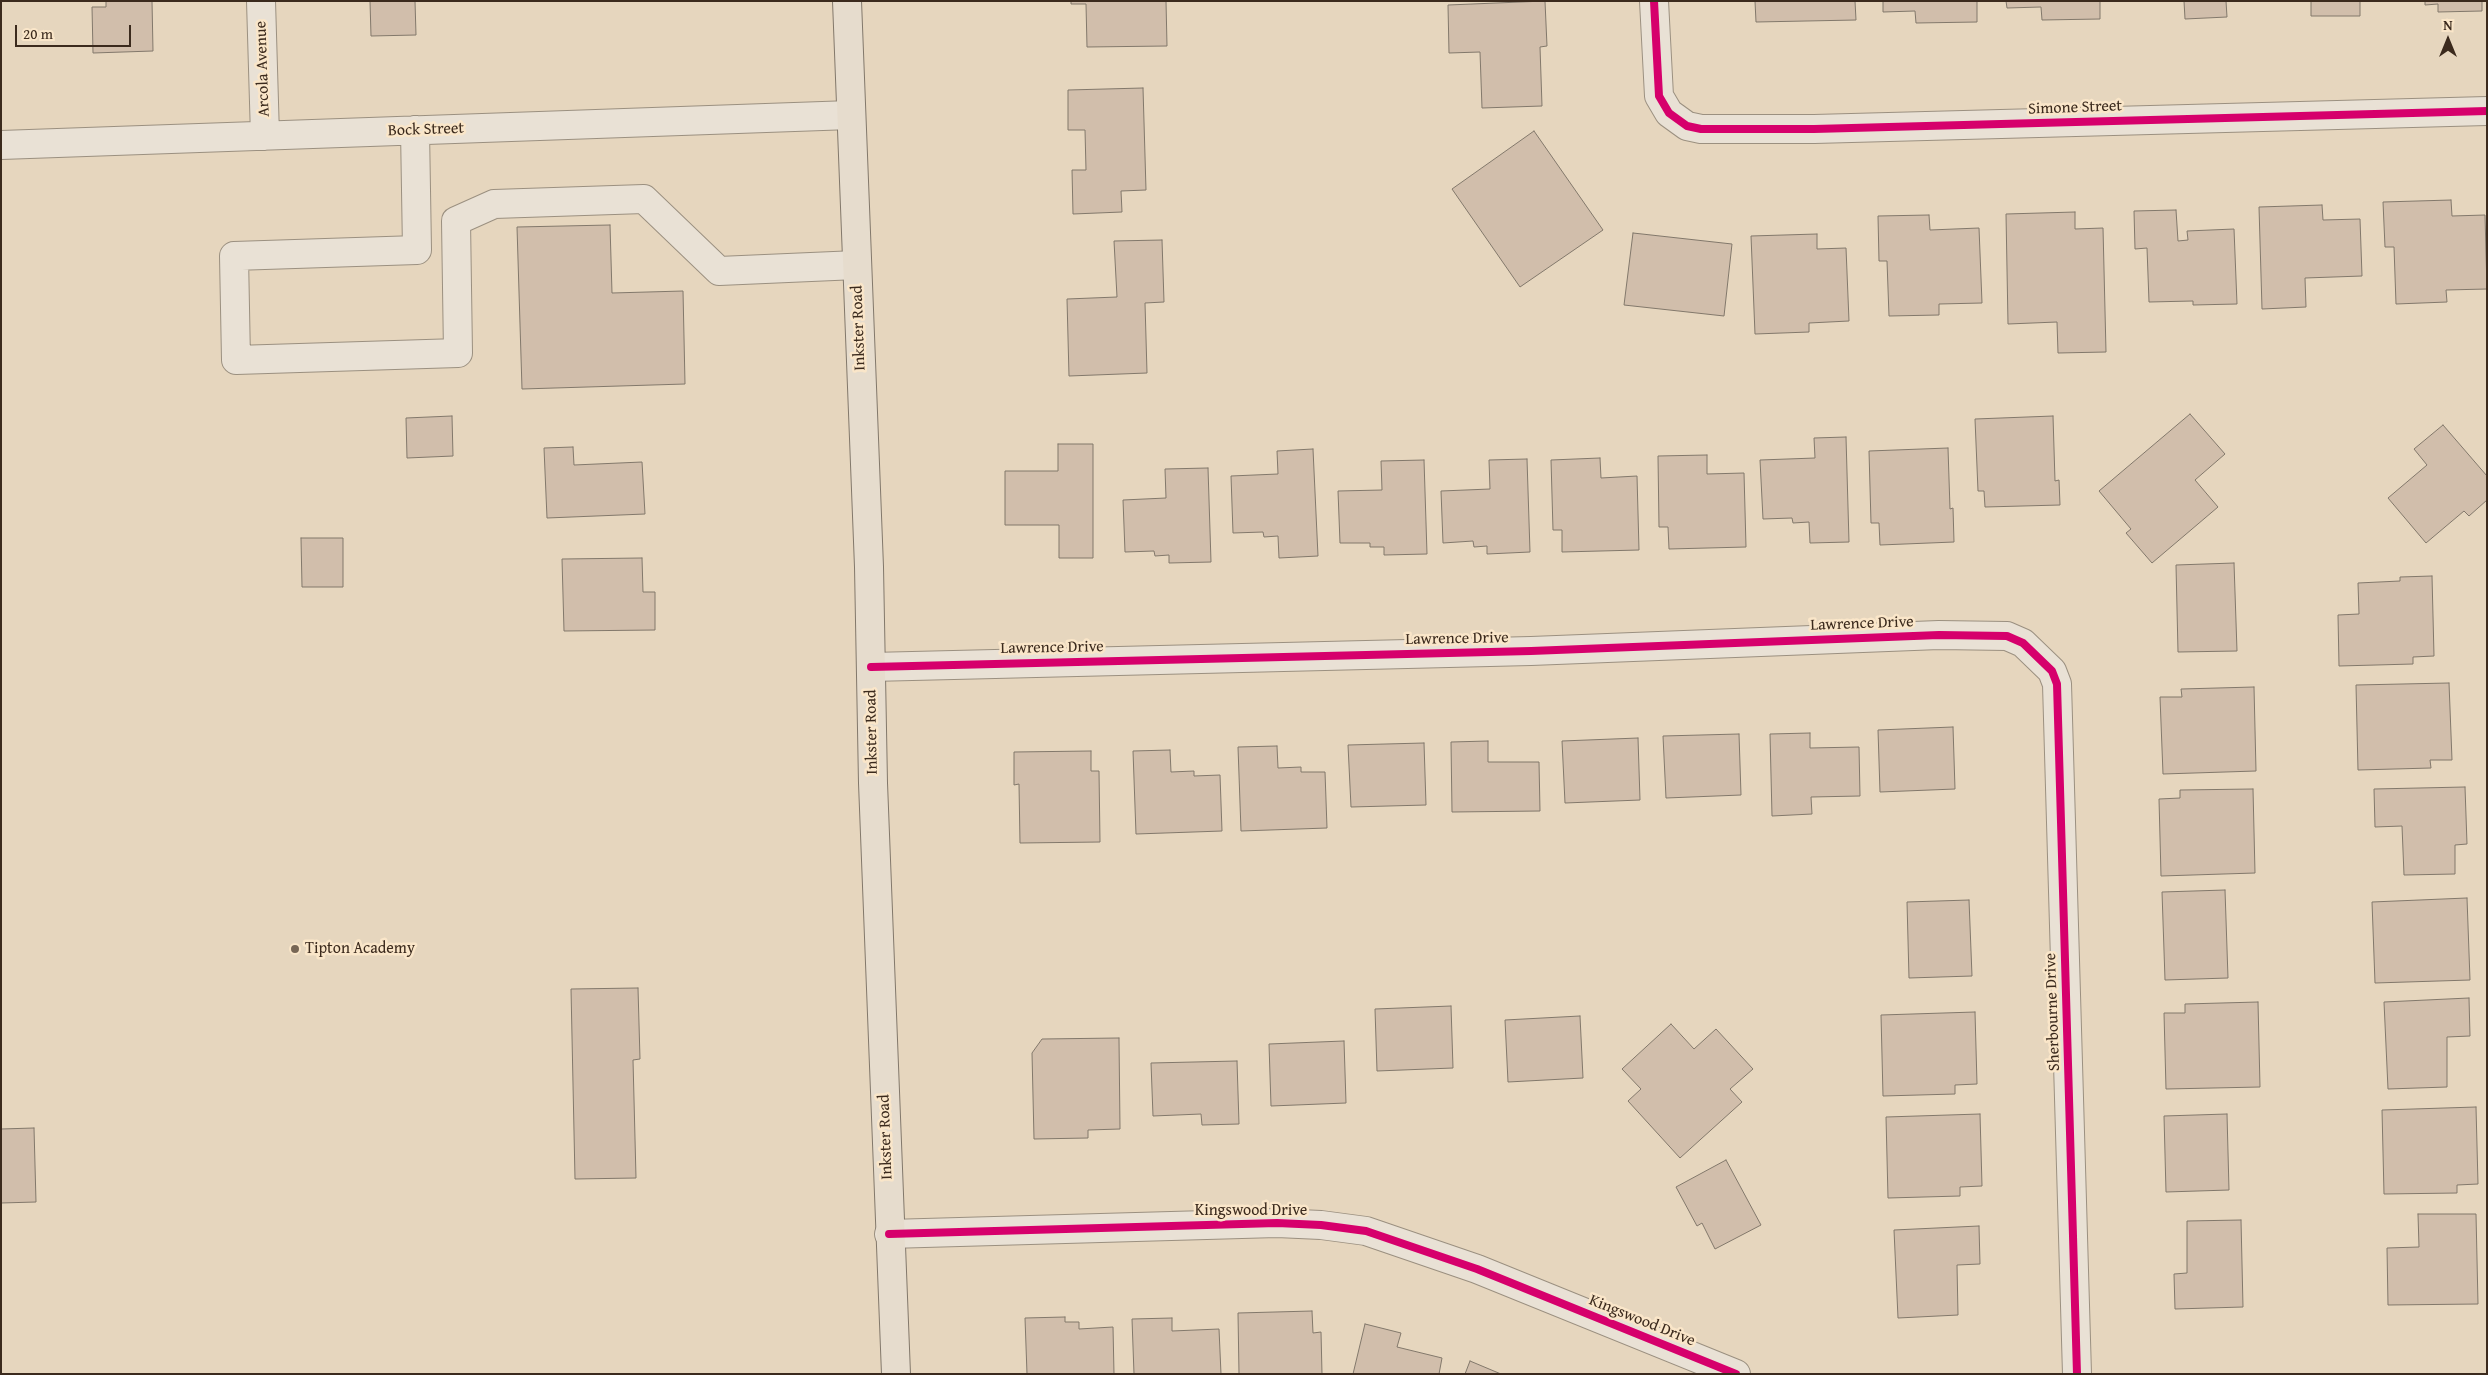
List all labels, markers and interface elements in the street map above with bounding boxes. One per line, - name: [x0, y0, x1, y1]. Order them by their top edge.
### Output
- scale bar: [18, 15, 134, 47]
- north arrow: [2423, 15, 2473, 65]
- text: N: [2443, 15, 2453, 35]
- street label: Arcola Avenue: [252, 21, 274, 117]
- text: 20 m: [23, 23, 53, 44]
- street label: Simone Street: [2028, 97, 2122, 119]
- street label: Bock Street: [388, 119, 464, 141]
- street label: Inkster Road: [848, 285, 870, 371]
- street label: Lawrence Drive: [1810, 613, 1914, 635]
- street label: Lawrence Drive: [1405, 628, 1509, 650]
- street label: Lawrence Drive: [1000, 637, 1104, 659]
- street label: Inkster Road: [862, 689, 882, 775]
- place label: Tipton Academy: [305, 939, 415, 959]
- marker: Tipton Academy: [289, 943, 301, 955]
- street label: Sherbourne Drive: [2041, 952, 2065, 1072]
- street label: Inkster Road: [875, 1094, 897, 1180]
- street label: Kingswood Drive: [1195, 1201, 1307, 1221]
- street label: Kingswood Drive: [1586, 1291, 1698, 1351]

